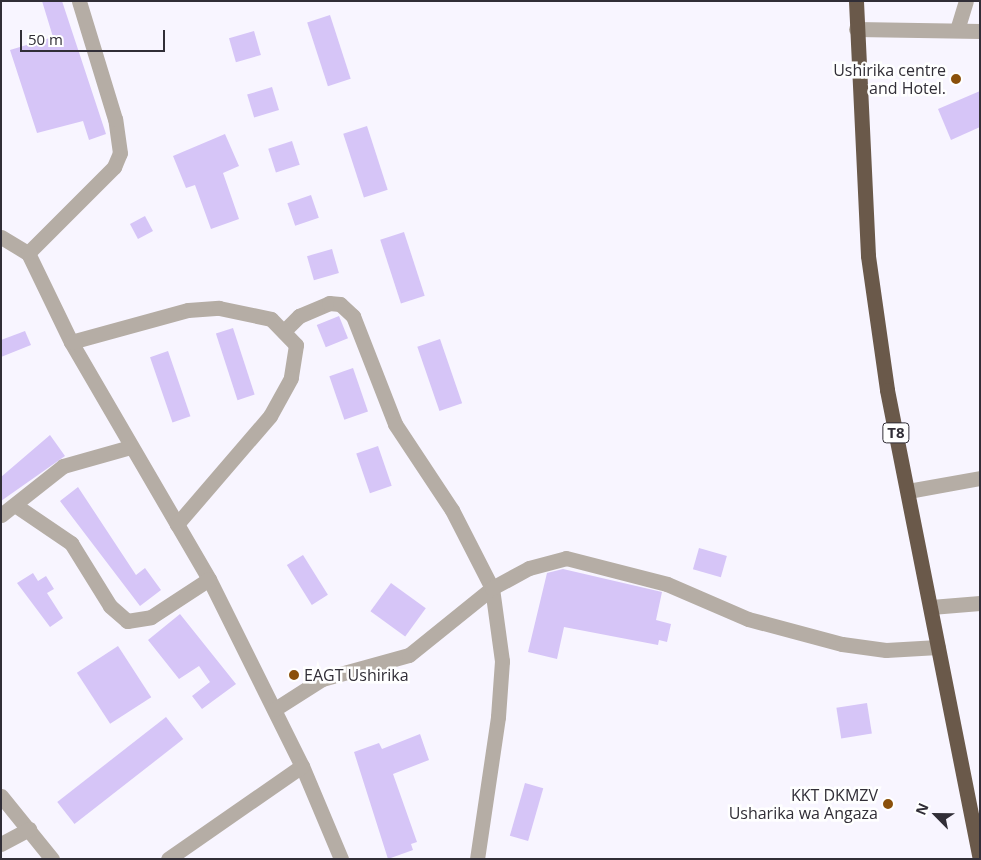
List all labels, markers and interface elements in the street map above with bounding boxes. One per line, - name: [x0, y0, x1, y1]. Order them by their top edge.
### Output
- scale bar: [22, 20, 168, 52]
- text: 50 m: [28, 29, 63, 49]
- place label: Ushirika centre and Hotel.: [833, 60, 946, 98]
- marker: Ushirika centre and Hotel.: [950, 73, 962, 85]
- road number: T8: [882, 420, 910, 446]
- place label: EAGT Ushirika: [304, 665, 409, 685]
- marker: EAGT Ushirika: [288, 669, 300, 681]
- place label: KKT DKMZV Usharika wa Angaza: [729, 785, 878, 823]
- north arrow: [911, 790, 961, 840]
- marker: KKT DKMZV Usharika wa Angaza: [882, 798, 894, 810]
- text: N: [911, 800, 933, 818]

